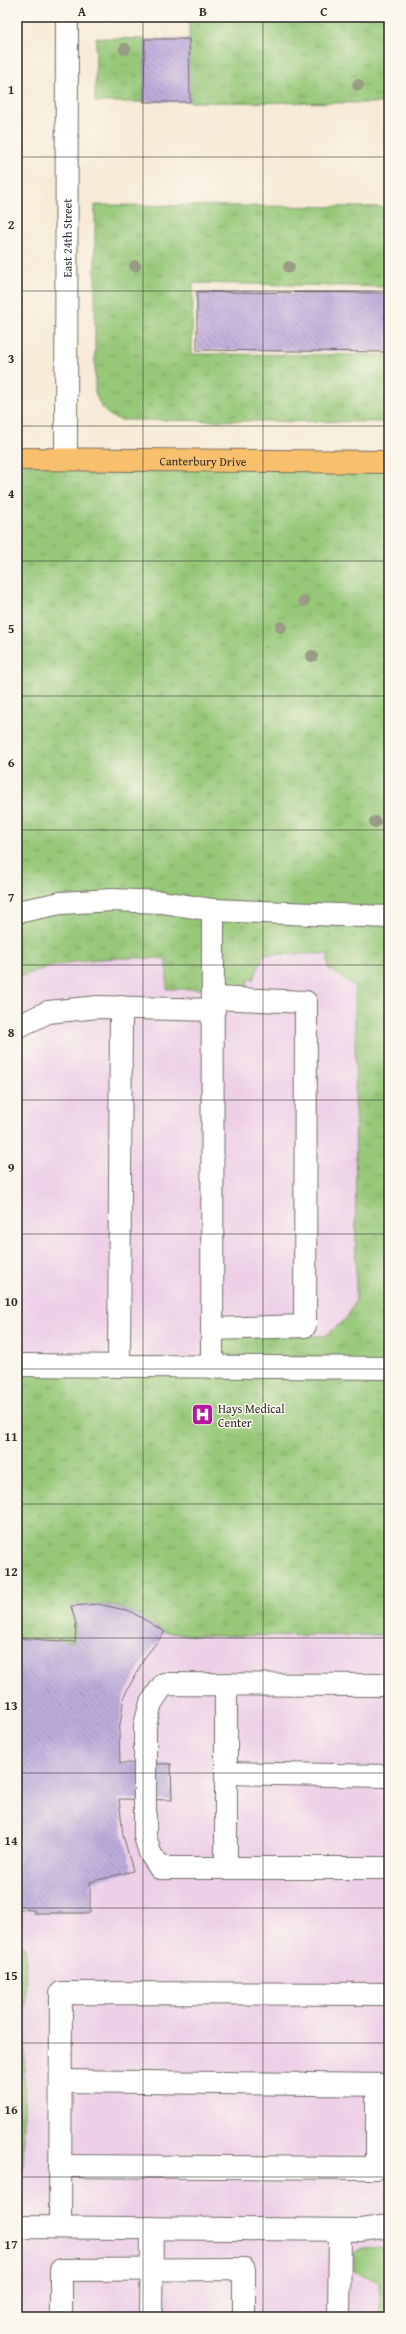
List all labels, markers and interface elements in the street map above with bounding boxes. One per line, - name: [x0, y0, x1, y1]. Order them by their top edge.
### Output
- text: A: [78, 2, 87, 21]
- text: B: [199, 2, 207, 21]
- text: C: [320, 2, 328, 21]
- text: 1: [8, 80, 14, 99]
- street label: East 24th Street: [58, 198, 75, 278]
- text: 2: [8, 215, 15, 234]
- text: 3: [8, 349, 14, 368]
- street label: Canterbury Drive: [159, 452, 247, 469]
- text: 4: [8, 484, 15, 503]
- text: 5: [8, 619, 15, 638]
- text: 6: [8, 753, 15, 772]
- text: 7: [8, 888, 15, 907]
- text: 8: [8, 1023, 15, 1042]
- text: 9: [8, 1158, 15, 1177]
- text: 10: [4, 1292, 18, 1311]
- place label: Hays Medical Center: [218, 1400, 285, 1431]
- hospital icon: Hays Medical Center: [190, 1402, 216, 1428]
- text: 11: [4, 1427, 18, 1446]
- text: 12: [4, 1562, 18, 1581]
- text: 13: [4, 1696, 18, 1715]
- text: 14: [4, 1831, 18, 1850]
- text: 15: [4, 1966, 18, 1985]
- text: 16: [4, 2100, 18, 2119]
- text: 17: [4, 2235, 18, 2254]

